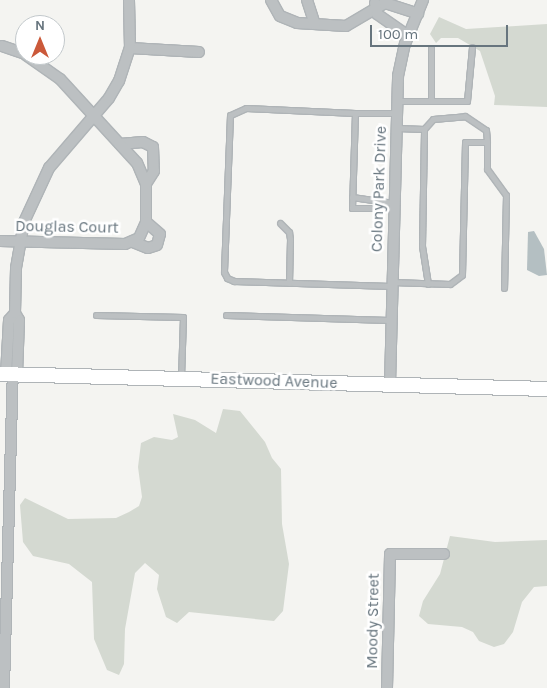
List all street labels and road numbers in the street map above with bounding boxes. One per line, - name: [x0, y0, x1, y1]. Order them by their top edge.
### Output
- street label: Colony Park Drive: [367, 126, 391, 252]
- street label: Douglas Court: [15, 216, 119, 238]
- street label: Eastwood Avenue: [210, 369, 338, 393]
- street label: Moody Street: [363, 573, 383, 669]

